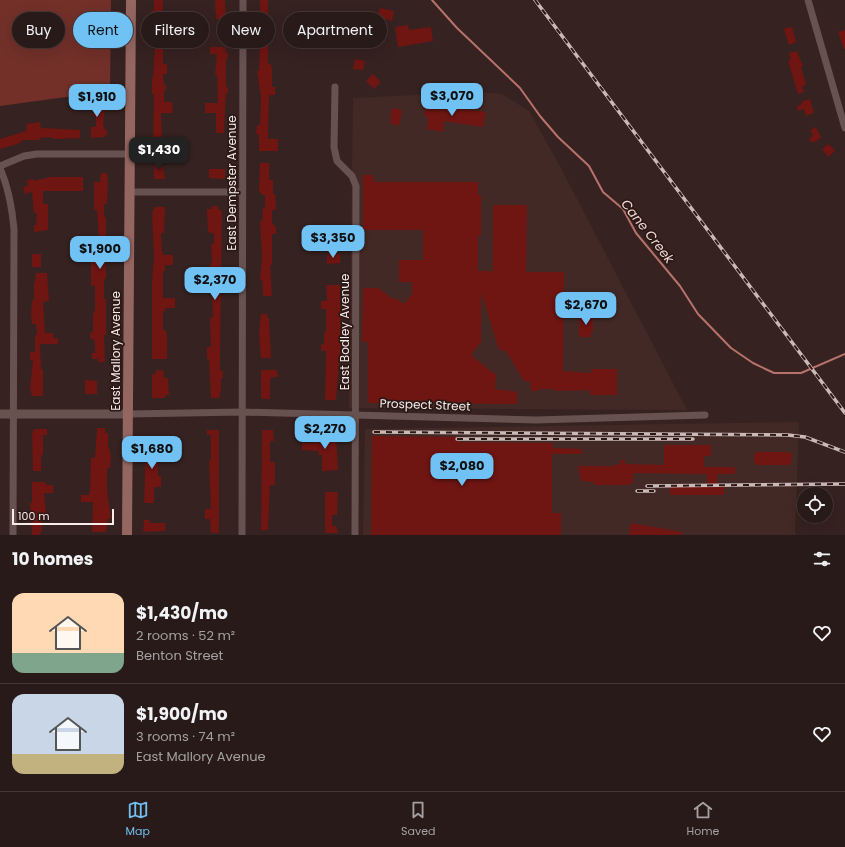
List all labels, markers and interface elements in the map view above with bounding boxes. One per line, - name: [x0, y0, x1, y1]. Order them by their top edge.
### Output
- chip: Buy: [12, 12, 65, 48]
- chip: Rent: [73, 12, 133, 48]
- chip: Filters: [141, 12, 209, 48]
- chip: New: [217, 12, 275, 48]
- chip: Apartment: [283, 12, 387, 48]
- pin: $3,070: [419, 83, 485, 117]
- pin: $1,910: [64, 84, 130, 118]
- text: $3,070: [430, 86, 474, 105]
- text: $1,910: [78, 87, 116, 106]
- street label: East Dempster Avenue: [223, 115, 240, 251]
- pin: $1,430: [126, 137, 192, 171]
- text: $1,430: [138, 140, 180, 159]
- water label: Cane Creek: [616, 195, 680, 268]
- pin: $3,350: [300, 225, 366, 259]
- text: $3,350: [311, 228, 355, 247]
- pin: $1,900: [67, 236, 133, 270]
- text: $1,900: [79, 239, 121, 258]
- pin: $2,370: [182, 267, 248, 301]
- text: $2,370: [193, 270, 237, 289]
- street label: East Bodley Avenue: [336, 274, 353, 390]
- street label: East Mallory Avenue: [107, 291, 124, 411]
- pin: $2,670: [553, 292, 619, 326]
- text: $2,670: [564, 295, 608, 314]
- street label: Prospect Street: [379, 394, 471, 415]
- pin: $2,270: [292, 416, 358, 450]
- text: $2,270: [304, 419, 346, 438]
- pin: $1,680: [119, 436, 185, 470]
- text: $1,680: [131, 439, 173, 458]
- pin: $2,080: [429, 453, 495, 487]
- text: $2,080: [439, 456, 485, 475]
- map controls: [797, 487, 833, 523]
- button: locate: [797, 487, 833, 523]
- scale bar: [12, 507, 114, 526]
- text: 100 m: [18, 508, 50, 524]
- text: 10 homes: [12, 547, 93, 571]
- icon: filters: [811, 548, 833, 570]
- text: $1,430/mo: [136, 601, 228, 625]
- icon: home: [44, 609, 92, 657]
- icon: heart: [811, 622, 833, 644]
- text: 2 rooms · 52 m²: [136, 626, 235, 645]
- text: Benton Street: [136, 646, 223, 665]
- text: $1,900/mo: [136, 702, 228, 726]
- icon: home: [44, 710, 92, 758]
- icon: heart: [811, 723, 833, 745]
- text: 3 rooms · 74 m²: [136, 727, 235, 746]
- text: East Mallory Avenue: [136, 747, 266, 766]
- tab: Map: [126, 799, 150, 840]
- tab: Saved: [401, 799, 435, 840]
- tab: Home: [687, 799, 719, 840]

